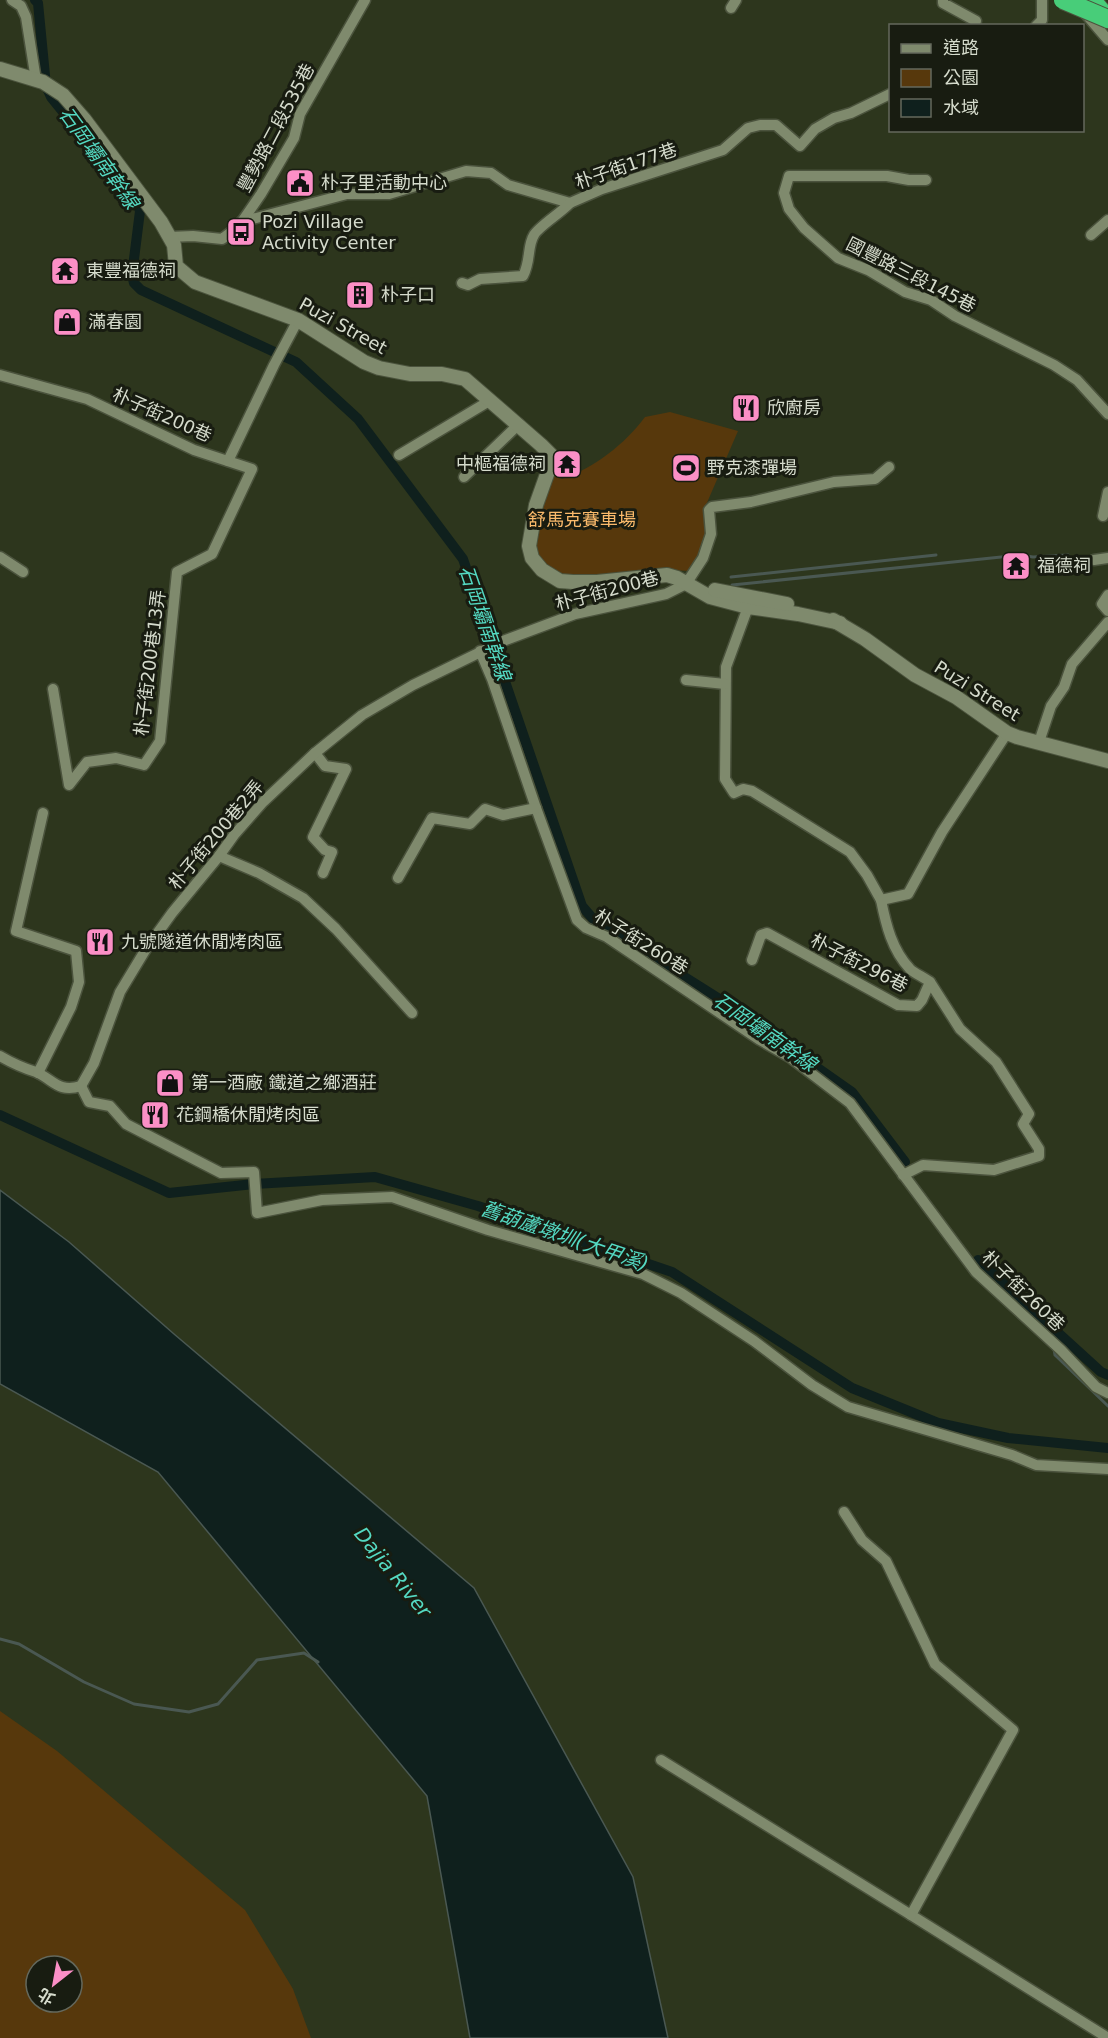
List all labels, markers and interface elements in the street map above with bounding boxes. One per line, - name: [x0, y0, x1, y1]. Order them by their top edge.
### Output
- legend: [889, 24, 1084, 132]
- text: 道路: [943, 37, 979, 58]
- street label: 豐勢路二段535巷: [233, 60, 318, 196]
- text: 公園: [943, 67, 979, 88]
- text: 水域: [943, 97, 979, 118]
- water label: 石岡壩南幹線: [54, 102, 145, 215]
- street label: 朴子街177巷: [572, 138, 680, 193]
- public building icon: 朴子里活動中心: [284, 167, 316, 199]
- place label: 朴子里活動中心: [321, 172, 447, 193]
- place label: Pozi Village Activity Center: [262, 211, 396, 253]
- bus stop icon: Pozi Village Activity Center: [225, 216, 257, 248]
- street label: 國豐路三段145巷: [843, 233, 979, 316]
- temple icon: 東豐福德祠: [49, 255, 81, 287]
- place label: 東豐福德祠: [86, 260, 176, 281]
- building icon: 朴子口: [344, 279, 376, 311]
- place label: 朴子口: [381, 284, 435, 305]
- street label: Puzi Street: [296, 293, 391, 358]
- shop icon: 滿春園: [51, 306, 83, 338]
- place label: 滿春園: [88, 311, 142, 332]
- street label: 朴子街200巷: [109, 383, 215, 446]
- restaurant icon: 欣廚房: [730, 392, 762, 424]
- place label: 欣廚房: [767, 397, 821, 418]
- temple icon: 中樞福德祠: [551, 448, 583, 480]
- sports icon: 野克漆彈場: [670, 452, 702, 484]
- place label: 中樞福德祠: [456, 453, 546, 474]
- place label: 野克漆彈場: [707, 457, 797, 478]
- park label: 舒馬克賽車場: [528, 509, 636, 530]
- temple icon: 福德祠: [1000, 550, 1032, 582]
- place label: 福德祠: [1037, 555, 1091, 576]
- water label: 石岡壩南幹線: [454, 562, 517, 686]
- street label: 朴子街200巷: [553, 567, 661, 614]
- street label: 朴子街200巷13弄: [130, 589, 169, 737]
- street label: Puzi Street: [931, 656, 1024, 725]
- street label: 朴子街200巷2弄: [164, 776, 267, 893]
- street label: 朴子街260巷: [591, 904, 692, 979]
- restaurant icon: 九號隧道休閒烤肉區: [84, 926, 116, 958]
- street label: 朴子街296巷: [807, 929, 911, 996]
- place label: 九號隧道休閒烤肉區: [121, 931, 283, 952]
- water label: 石岡壩南幹線: [709, 988, 823, 1077]
- shop icon: 第一酒廠 鐵道之鄉酒莊: [154, 1067, 186, 1099]
- place label: 第一酒廠 鐵道之鄉酒莊: [191, 1072, 377, 1093]
- restaurant icon: 花鋼橋休閒烤肉區: [139, 1099, 171, 1131]
- place label: 花鋼橋休閒烤肉區: [176, 1104, 320, 1125]
- water label: 舊葫蘆墩圳(大甲溪): [478, 1196, 652, 1276]
- street label: 朴子街260巷: [978, 1246, 1069, 1335]
- water label: Dajia River: [349, 1522, 438, 1623]
- north arrow: [24, 1954, 84, 2014]
- text: 北: [35, 1984, 58, 2009]

